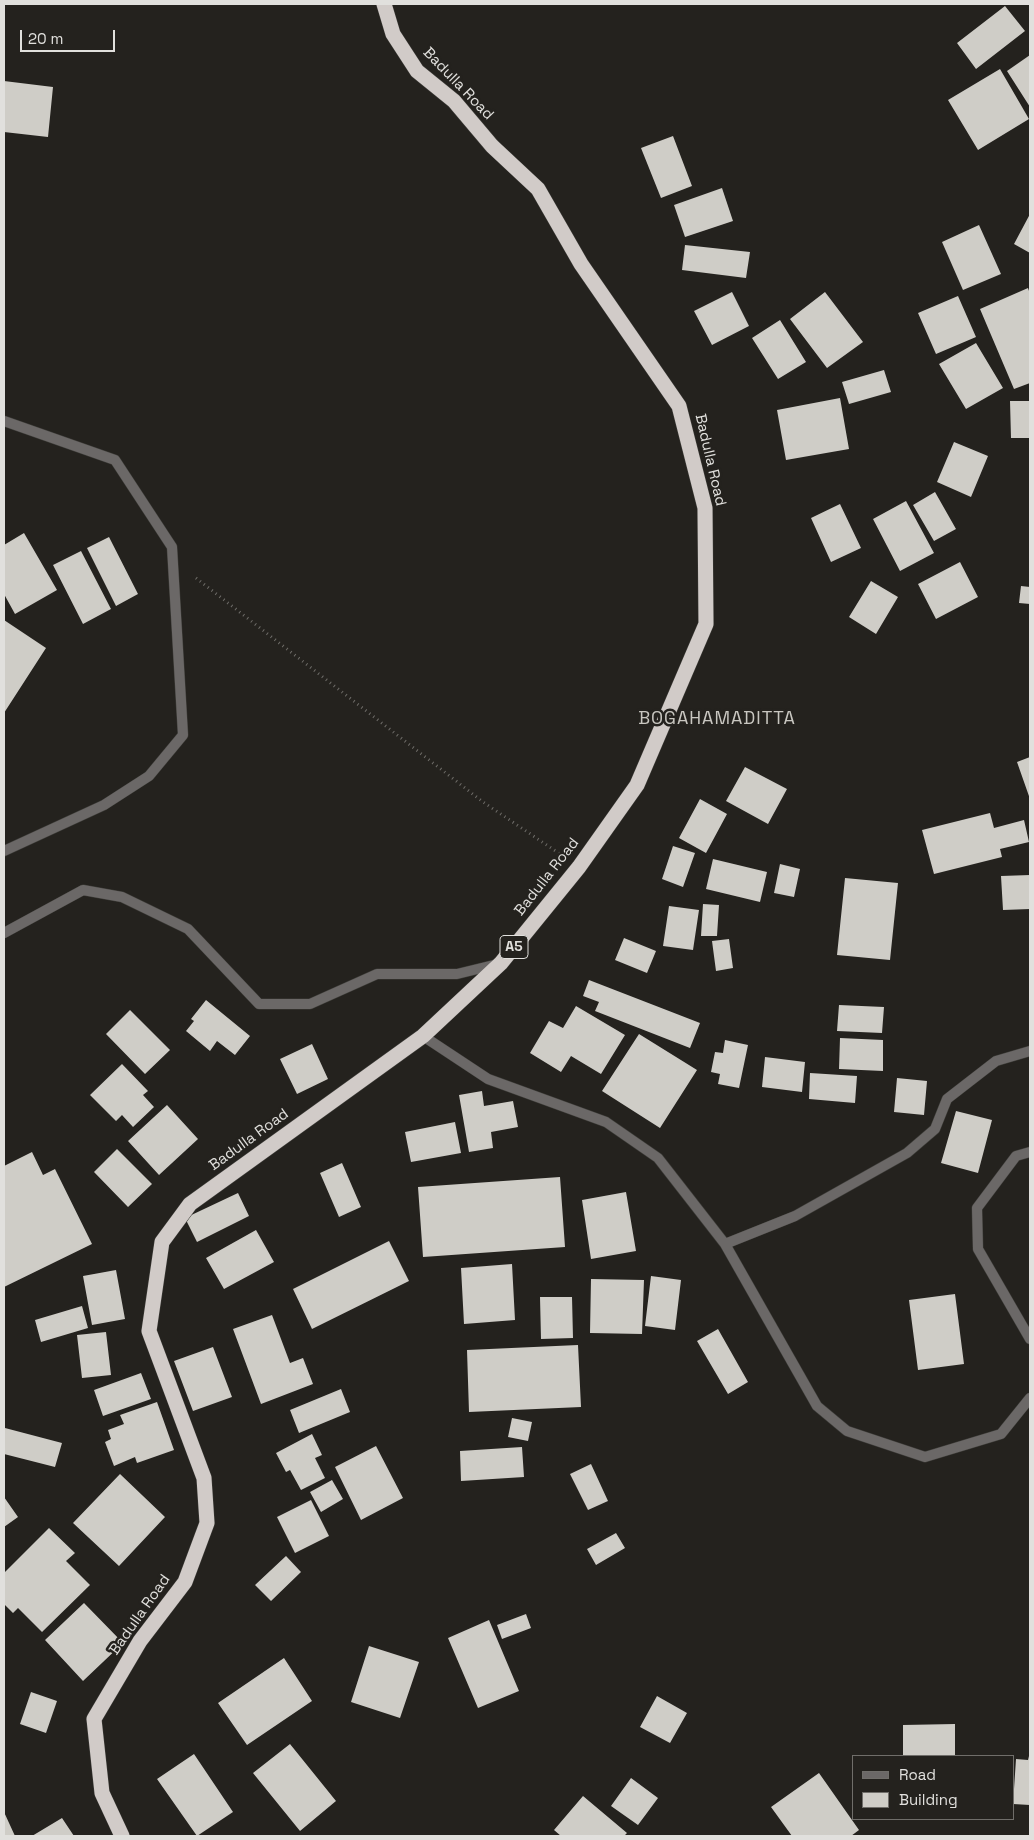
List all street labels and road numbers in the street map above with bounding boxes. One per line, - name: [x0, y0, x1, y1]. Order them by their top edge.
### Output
- street label: Badulla Road: [419, 44, 497, 124]
- street label: Badulla Road: [691, 412, 729, 508]
- street label: Badulla Road: [511, 834, 583, 920]
- road number: A5: [500, 936, 528, 959]
- street label: Badulla Road: [206, 1105, 292, 1175]
- street label: Badulla Road: [106, 1571, 174, 1659]

